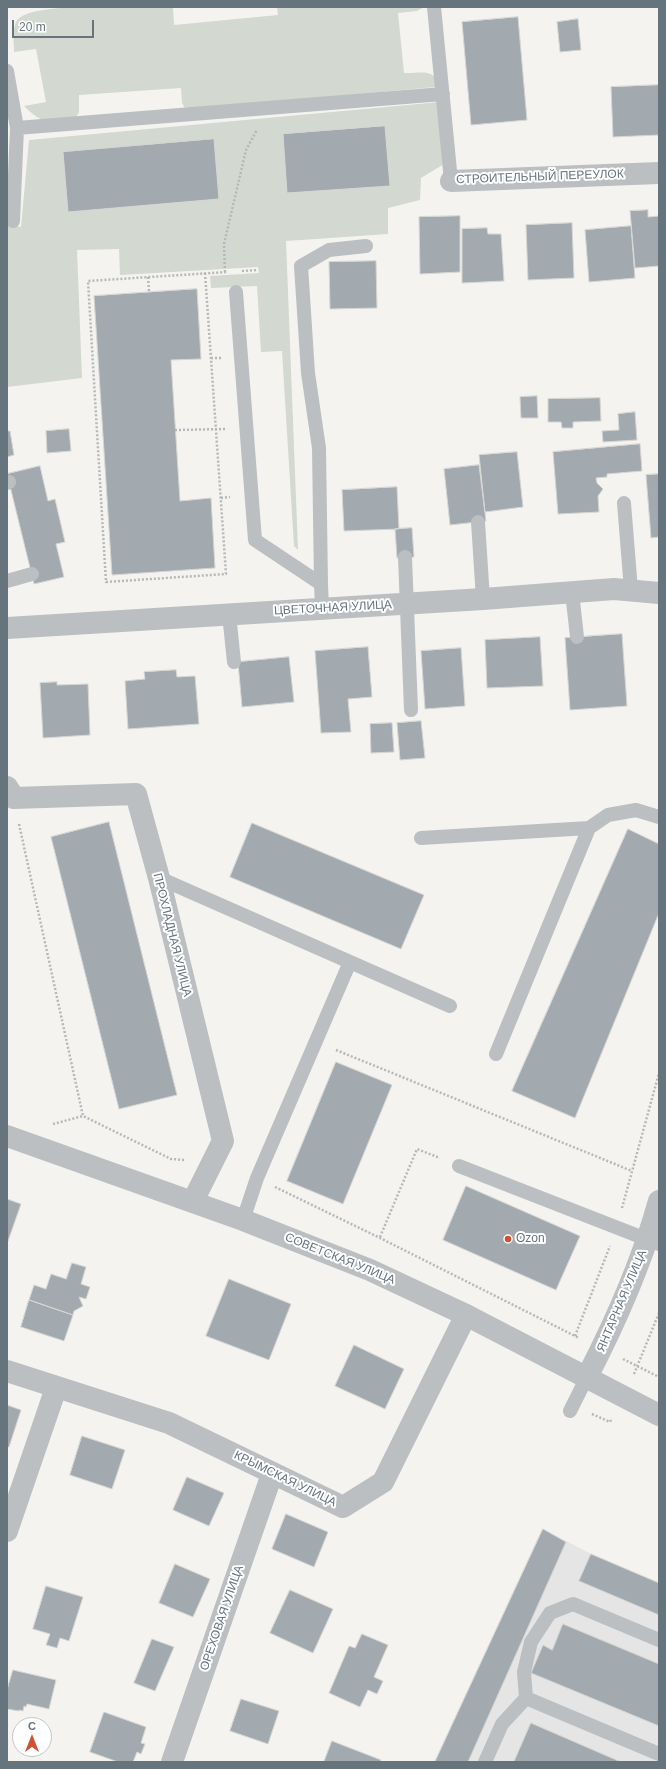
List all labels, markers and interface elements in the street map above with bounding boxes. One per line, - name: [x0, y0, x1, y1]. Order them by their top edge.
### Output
- scale bar: [14, 12, 96, 38]
- text: 20 m: [19, 20, 46, 34]
- street label: СТРОИТЕЛЬНЫЙ ПЕРЕУЛОК: [456, 167, 624, 187]
- street label: ЦВЕТОЧНАЯ УЛИЦА: [274, 598, 392, 618]
- street label: ПРОХЛАДНАЯ УЛИЦА: [150, 872, 194, 998]
- street label: СОВЕТСКАЯ УЛИЦА: [283, 1230, 397, 1288]
- place label: Ozon: [516, 1232, 545, 1246]
- marker: Ozon: [503, 1234, 513, 1244]
- street label: ЯНТАРНАЯ УЛИЦА: [594, 1248, 650, 1354]
- street label: КРЫМСКАЯ УЛИЦА: [232, 1448, 338, 1510]
- street label: ОРЕХОВАЯ УЛИЦА: [197, 1563, 247, 1673]
- north arrow: [12, 1717, 52, 1757]
- text: С: [28, 1720, 36, 1732]

